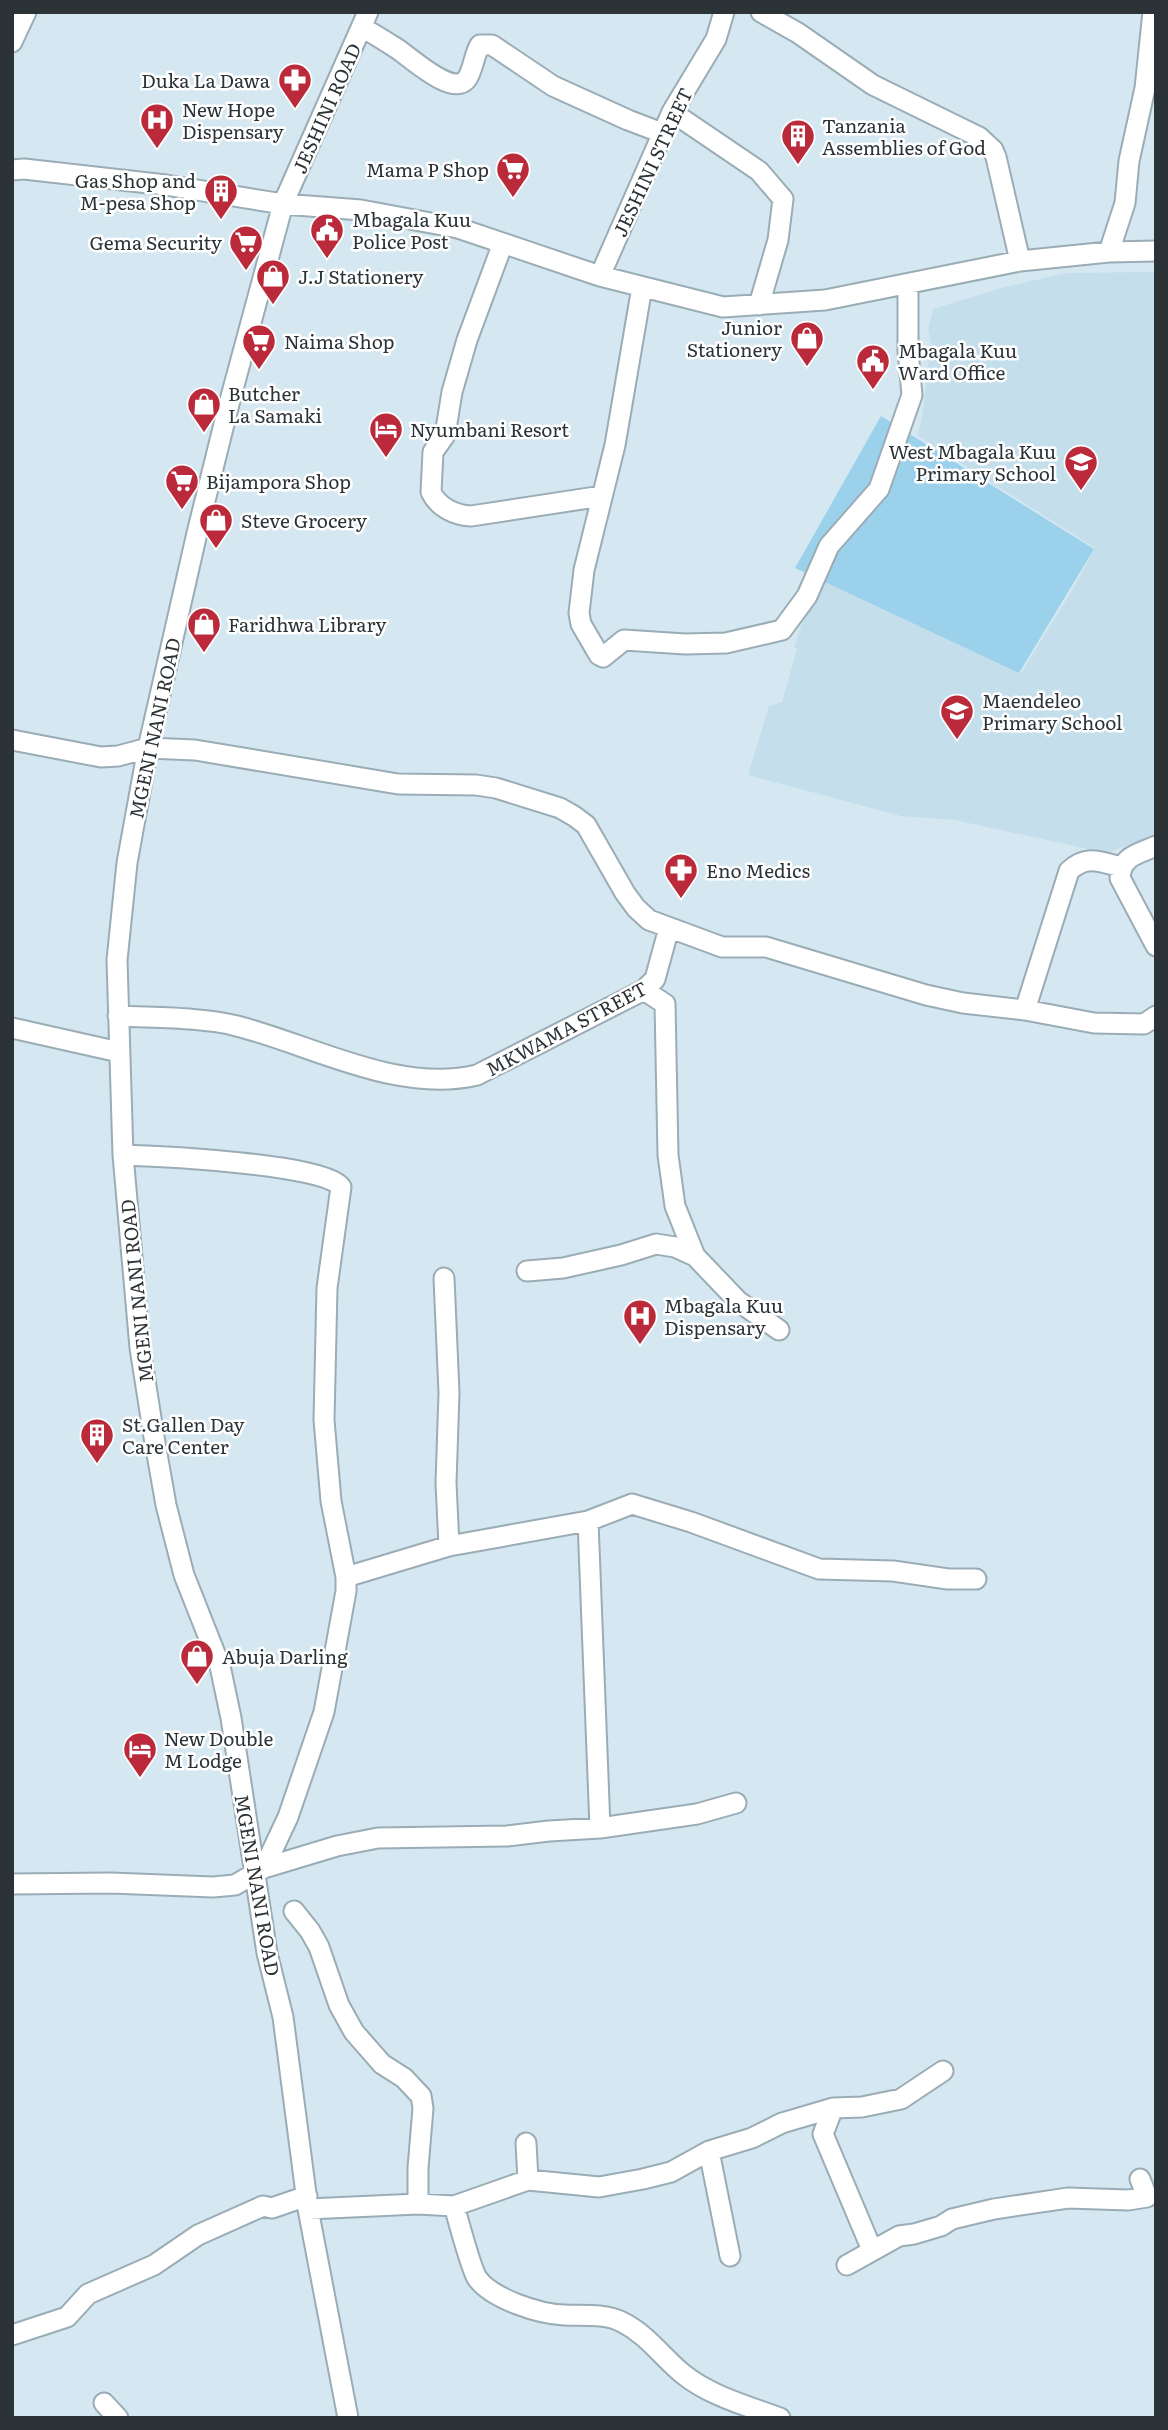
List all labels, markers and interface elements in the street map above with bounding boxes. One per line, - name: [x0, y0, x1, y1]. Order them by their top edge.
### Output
- street label: JESHINI ROAD: [285, 38, 367, 178]
- pharmacy icon: Duka La Dawa: [276, 61, 314, 110]
- place label: Duka La Dawa: [141, 66, 271, 94]
- street label: JESHINI STREET: [605, 83, 699, 241]
- place label: New Hope Dispensary: [182, 95, 284, 145]
- hospital icon: New Hope Dispensary: [138, 101, 176, 150]
- place label: Tanzania Assemblies of God: [822, 111, 986, 161]
- building icon: Tanzania Assemblies of God: [779, 117, 817, 166]
- supermarket icon: Mama P Shop: [494, 150, 532, 199]
- place label: Mama P Shop: [366, 155, 489, 183]
- place label: Gas Shop and M-pesa Shop: [75, 166, 196, 216]
- building icon: Gas Shop and M-pesa Shop: [202, 172, 240, 221]
- place label: Mbagala Kuu Police Post: [352, 205, 471, 255]
- public building icon: Mbagala Kuu Police Post: [308, 211, 346, 260]
- supermarket icon: Gema Security: [227, 223, 265, 272]
- place label: Gema Security: [90, 228, 222, 256]
- shop icon: J.J Stationery: [254, 257, 292, 306]
- place label: J.J Stationery: [298, 262, 424, 290]
- place label: Junior Stationery: [687, 313, 782, 363]
- shop icon: Junior Stationery: [788, 319, 826, 368]
- supermarket icon: Naima Shop: [240, 322, 278, 371]
- place label: Naima Shop: [284, 327, 394, 355]
- place label: Mbagala Kuu Ward Office: [898, 336, 1017, 386]
- public building icon: Mbagala Kuu Ward Office: [854, 342, 892, 391]
- place label: Butcher La Samaki: [228, 379, 322, 429]
- shop icon: Butcher La Samaki: [185, 385, 223, 434]
- hotel icon: Nyumbani Resort: [367, 410, 405, 459]
- place label: Nyumbani Resort: [410, 415, 569, 443]
- place label: West Mbagala Kuu Primary School: [888, 437, 1056, 487]
- school or university icon: West Mbagala Kuu Primary School: [1062, 443, 1100, 492]
- supermarket icon: Bijampora Shop: [163, 462, 201, 511]
- place label: Bijampora Shop: [206, 467, 351, 495]
- shop icon: Steve Grocery: [197, 501, 235, 550]
- place label: Steve Grocery: [241, 506, 367, 534]
- shop icon: Faridhwa Library: [185, 605, 223, 654]
- place label: Faridhwa Library: [228, 610, 386, 638]
- street label: MGENI NANI ROAD: [121, 635, 187, 821]
- place label: Maendeleo Primary School: [982, 686, 1123, 736]
- school or university icon: Maendeleo Primary School: [938, 692, 976, 741]
- pharmacy icon: Eno Medics: [662, 851, 700, 900]
- place label: Eno Medics: [706, 856, 810, 884]
- street label: MKWAMA STREET: [480, 974, 652, 1082]
- street label: MGENI NANI ROAD: [112, 1198, 160, 1384]
- place label: Mbagala Kuu Dispensary: [664, 1291, 783, 1341]
- hospital icon: Mbagala Kuu Dispensary: [621, 1297, 659, 1346]
- place label: St.Gallen Day Care Center: [122, 1410, 244, 1460]
- building icon: St.Gallen Day Care Center: [78, 1416, 116, 1465]
- shop icon: Abuja Darling: [178, 1637, 216, 1686]
- place label: Abuja Darling: [222, 1642, 348, 1670]
- place label: New Double M Lodge: [164, 1724, 273, 1774]
- hotel icon: New Double M Lodge: [121, 1730, 159, 1779]
- street label: MGENI NANI ROAD: [228, 1792, 288, 1978]

